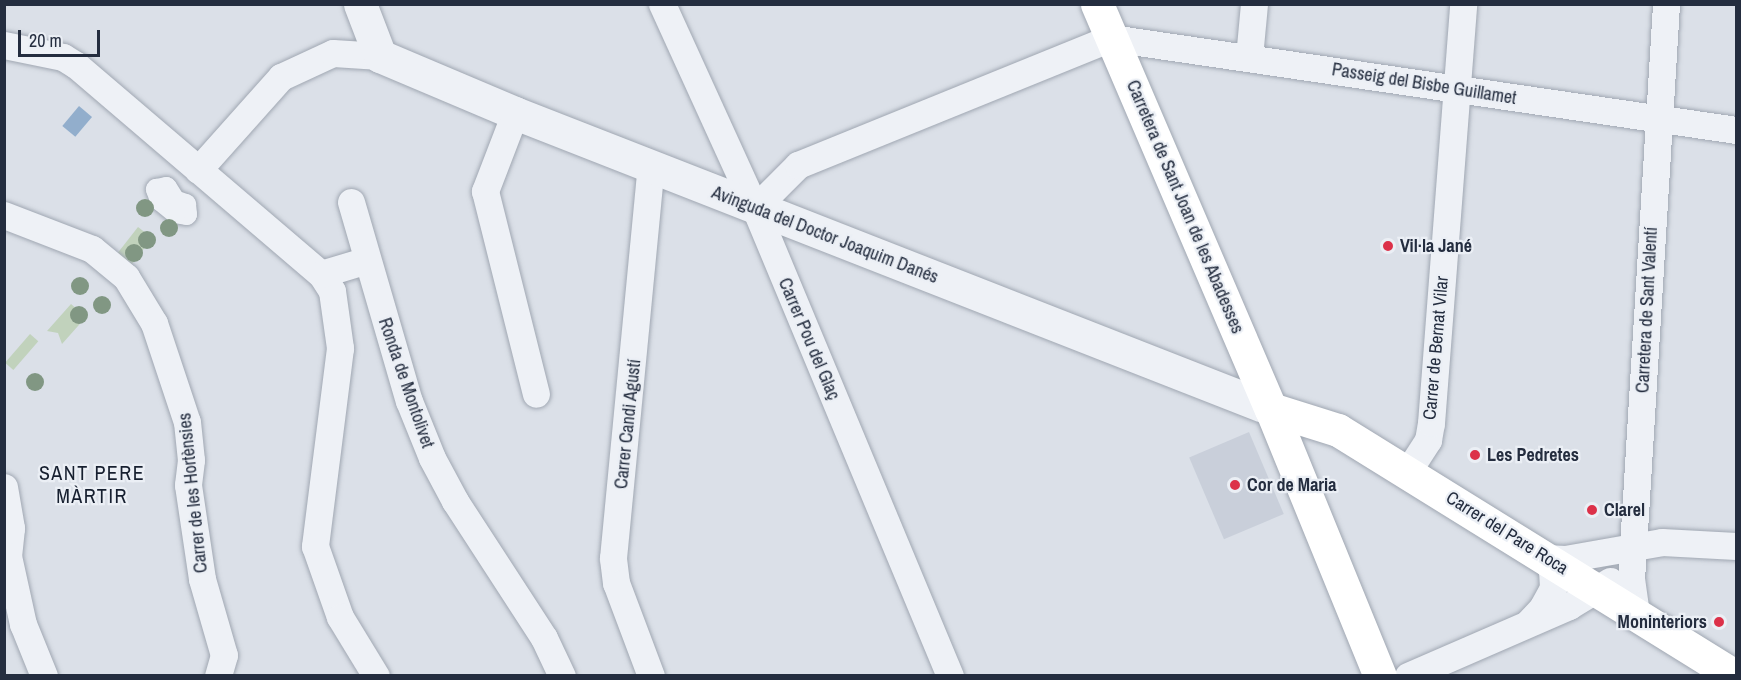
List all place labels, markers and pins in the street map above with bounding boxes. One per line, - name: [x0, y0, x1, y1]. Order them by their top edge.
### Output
- place label: Vil·la Jané: [1400, 235, 1472, 257]
- marker: Vil·la Jané: [1381, 239, 1395, 253]
- place label: Les Pedretes: [1487, 444, 1579, 466]
- marker: Les Pedretes: [1468, 448, 1482, 462]
- place label: Cor de Maria: [1247, 474, 1336, 496]
- marker: Cor de Maria: [1228, 478, 1242, 492]
- place label: Clarel: [1604, 499, 1645, 521]
- marker: Clarel: [1585, 503, 1599, 517]
- place label: Moninteriors: [1618, 611, 1707, 633]
- marker: Moninteriors: [1712, 615, 1726, 629]

